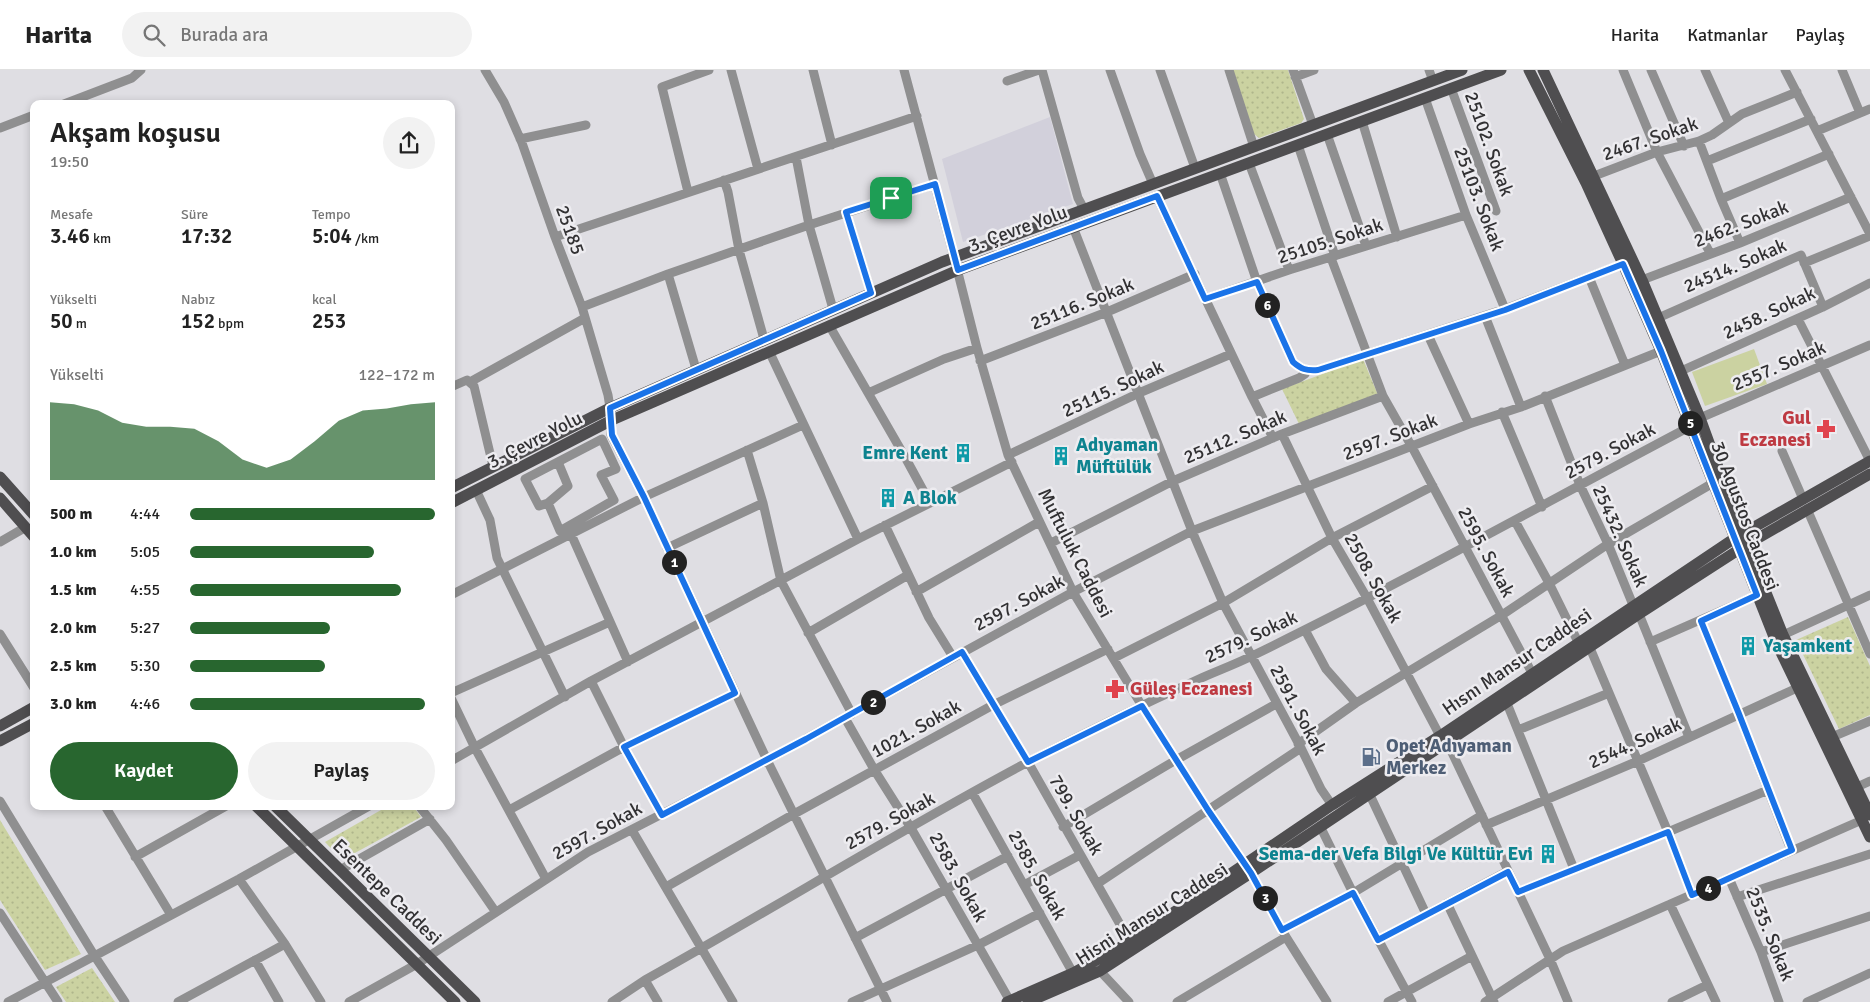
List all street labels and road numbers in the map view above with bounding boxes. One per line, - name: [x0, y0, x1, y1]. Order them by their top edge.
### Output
- street label: 25102. Sokak: [1459, 88, 1519, 200]
- street label: 2467. Sokak: [1599, 111, 1701, 167]
- street label: 25103. Sokak: [1448, 144, 1510, 255]
- street label: 2462. Sokak: [1690, 195, 1792, 253]
- street label: 3. Çevre Yolu: [965, 200, 1071, 258]
- street label: 25185: [550, 202, 590, 258]
- street label: 25105. Sokak: [1274, 213, 1386, 269]
- street label: 24514. Sokak: [1680, 233, 1791, 298]
- street label: 25116. Sokak: [1027, 272, 1138, 336]
- street label: 2458. Sokak: [1719, 281, 1820, 345]
- street label: 2557. Sokak: [1729, 335, 1830, 396]
- street label: 25115. Sokak: [1058, 355, 1168, 423]
- street label: 25112. Sokak: [1180, 404, 1291, 469]
- street label: 3. Çevre Yolu: [484, 406, 586, 474]
- street label: 2597. Sokak: [1339, 408, 1441, 466]
- street label: 2579. Sokak: [1561, 417, 1660, 485]
- street label: 30 Agustos Caddesi: [1706, 438, 1784, 594]
- street label: 25432. Sokak: [1587, 481, 1653, 591]
- street label: Muftuluk Caddesi: [1032, 484, 1118, 622]
- street label: 2595. Sokak: [1452, 503, 1520, 602]
- street label: 2508. Sokak: [1338, 529, 1408, 628]
- street label: 2597. Sokak: [970, 569, 1069, 637]
- street label: Hısnı Mansur Caddesi: [1438, 603, 1596, 721]
- street label: 2579. Sokak: [1201, 605, 1302, 669]
- street label: 2591. Sokak: [1264, 661, 1332, 760]
- street label: 1021. Sokak: [867, 695, 965, 763]
- street label: 2544. Sokak: [1585, 712, 1686, 774]
- street label: 799. Sokak: [1043, 770, 1109, 860]
- street label: 2579. Sokak: [841, 786, 940, 856]
- street label: 2597. Sokak: [548, 796, 647, 866]
- street label: 2585. Sokak: [1002, 826, 1072, 925]
- street label: 2583. Sokak: [923, 828, 993, 927]
- street label: Esentepe Caddesi: [327, 834, 447, 950]
- street label: Hisni Mansur Caddesi: [1071, 857, 1233, 971]
- street label: 2535. Sokak: [1740, 883, 1800, 985]

